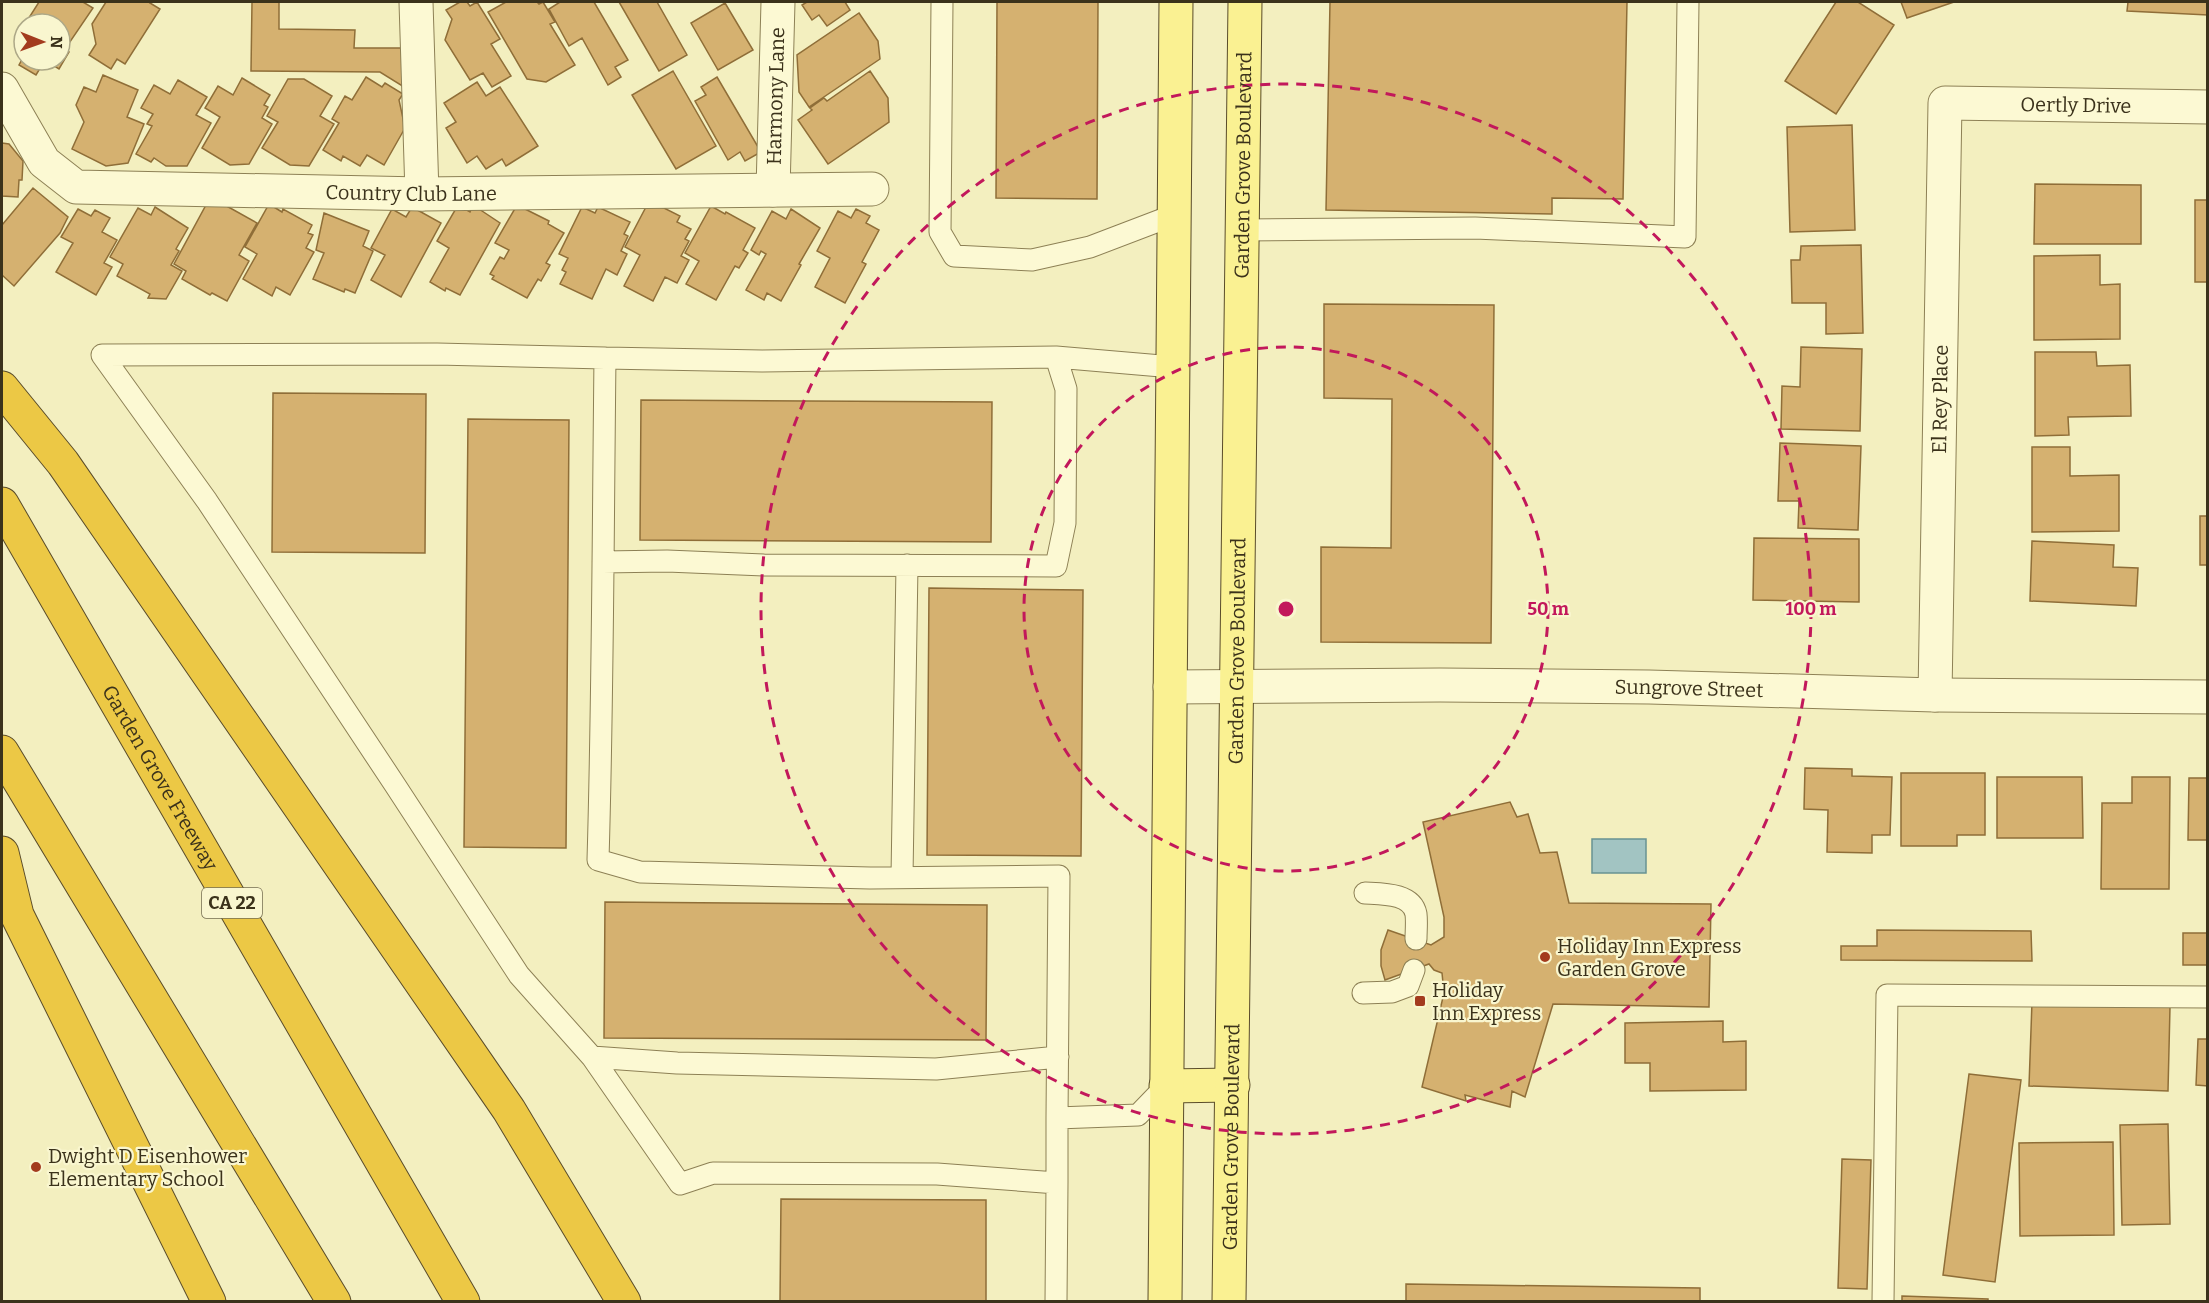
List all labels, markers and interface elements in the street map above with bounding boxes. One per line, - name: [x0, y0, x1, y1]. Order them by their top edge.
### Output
- north arrow: [12, 12, 72, 72]
- street label: Harmony Lane: [762, 27, 789, 165]
- text: N: [47, 36, 66, 49]
- street label: Garden Grove Boulevard: [1230, 51, 1256, 279]
- street label: Oertly Drive: [2020, 92, 2132, 118]
- street label: Country Club Lane: [325, 180, 497, 206]
- street label: El Rey Place: [1927, 344, 1953, 454]
- street label: Garden Grove Boulevard: [1224, 537, 1250, 765]
- text: 50 m: [1527, 598, 1569, 620]
- text: 100 m: [1785, 598, 1837, 620]
- centre of rings: [1276, 599, 1296, 619]
- street label: Sungrove Street: [1614, 675, 1764, 702]
- street label: Garden Grove Freeway: [97, 681, 223, 875]
- road number: CA 22: [202, 888, 262, 918]
- place label: Holiday Inn Express Garden Grove: [1557, 934, 1742, 981]
- marker: Holiday Inn Express Garden Grove: [1538, 950, 1552, 964]
- place label: Holiday Inn Express: [1432, 978, 1541, 1025]
- marker: Holiday Inn Express: [1413, 994, 1427, 1008]
- street label: Garden Grove Boulevard: [1218, 1023, 1244, 1251]
- place label: Dwight D Eisenhower Elementary School: [48, 1144, 247, 1191]
- marker: Dwight D Eisenhower Elementary School: [29, 1160, 43, 1174]

